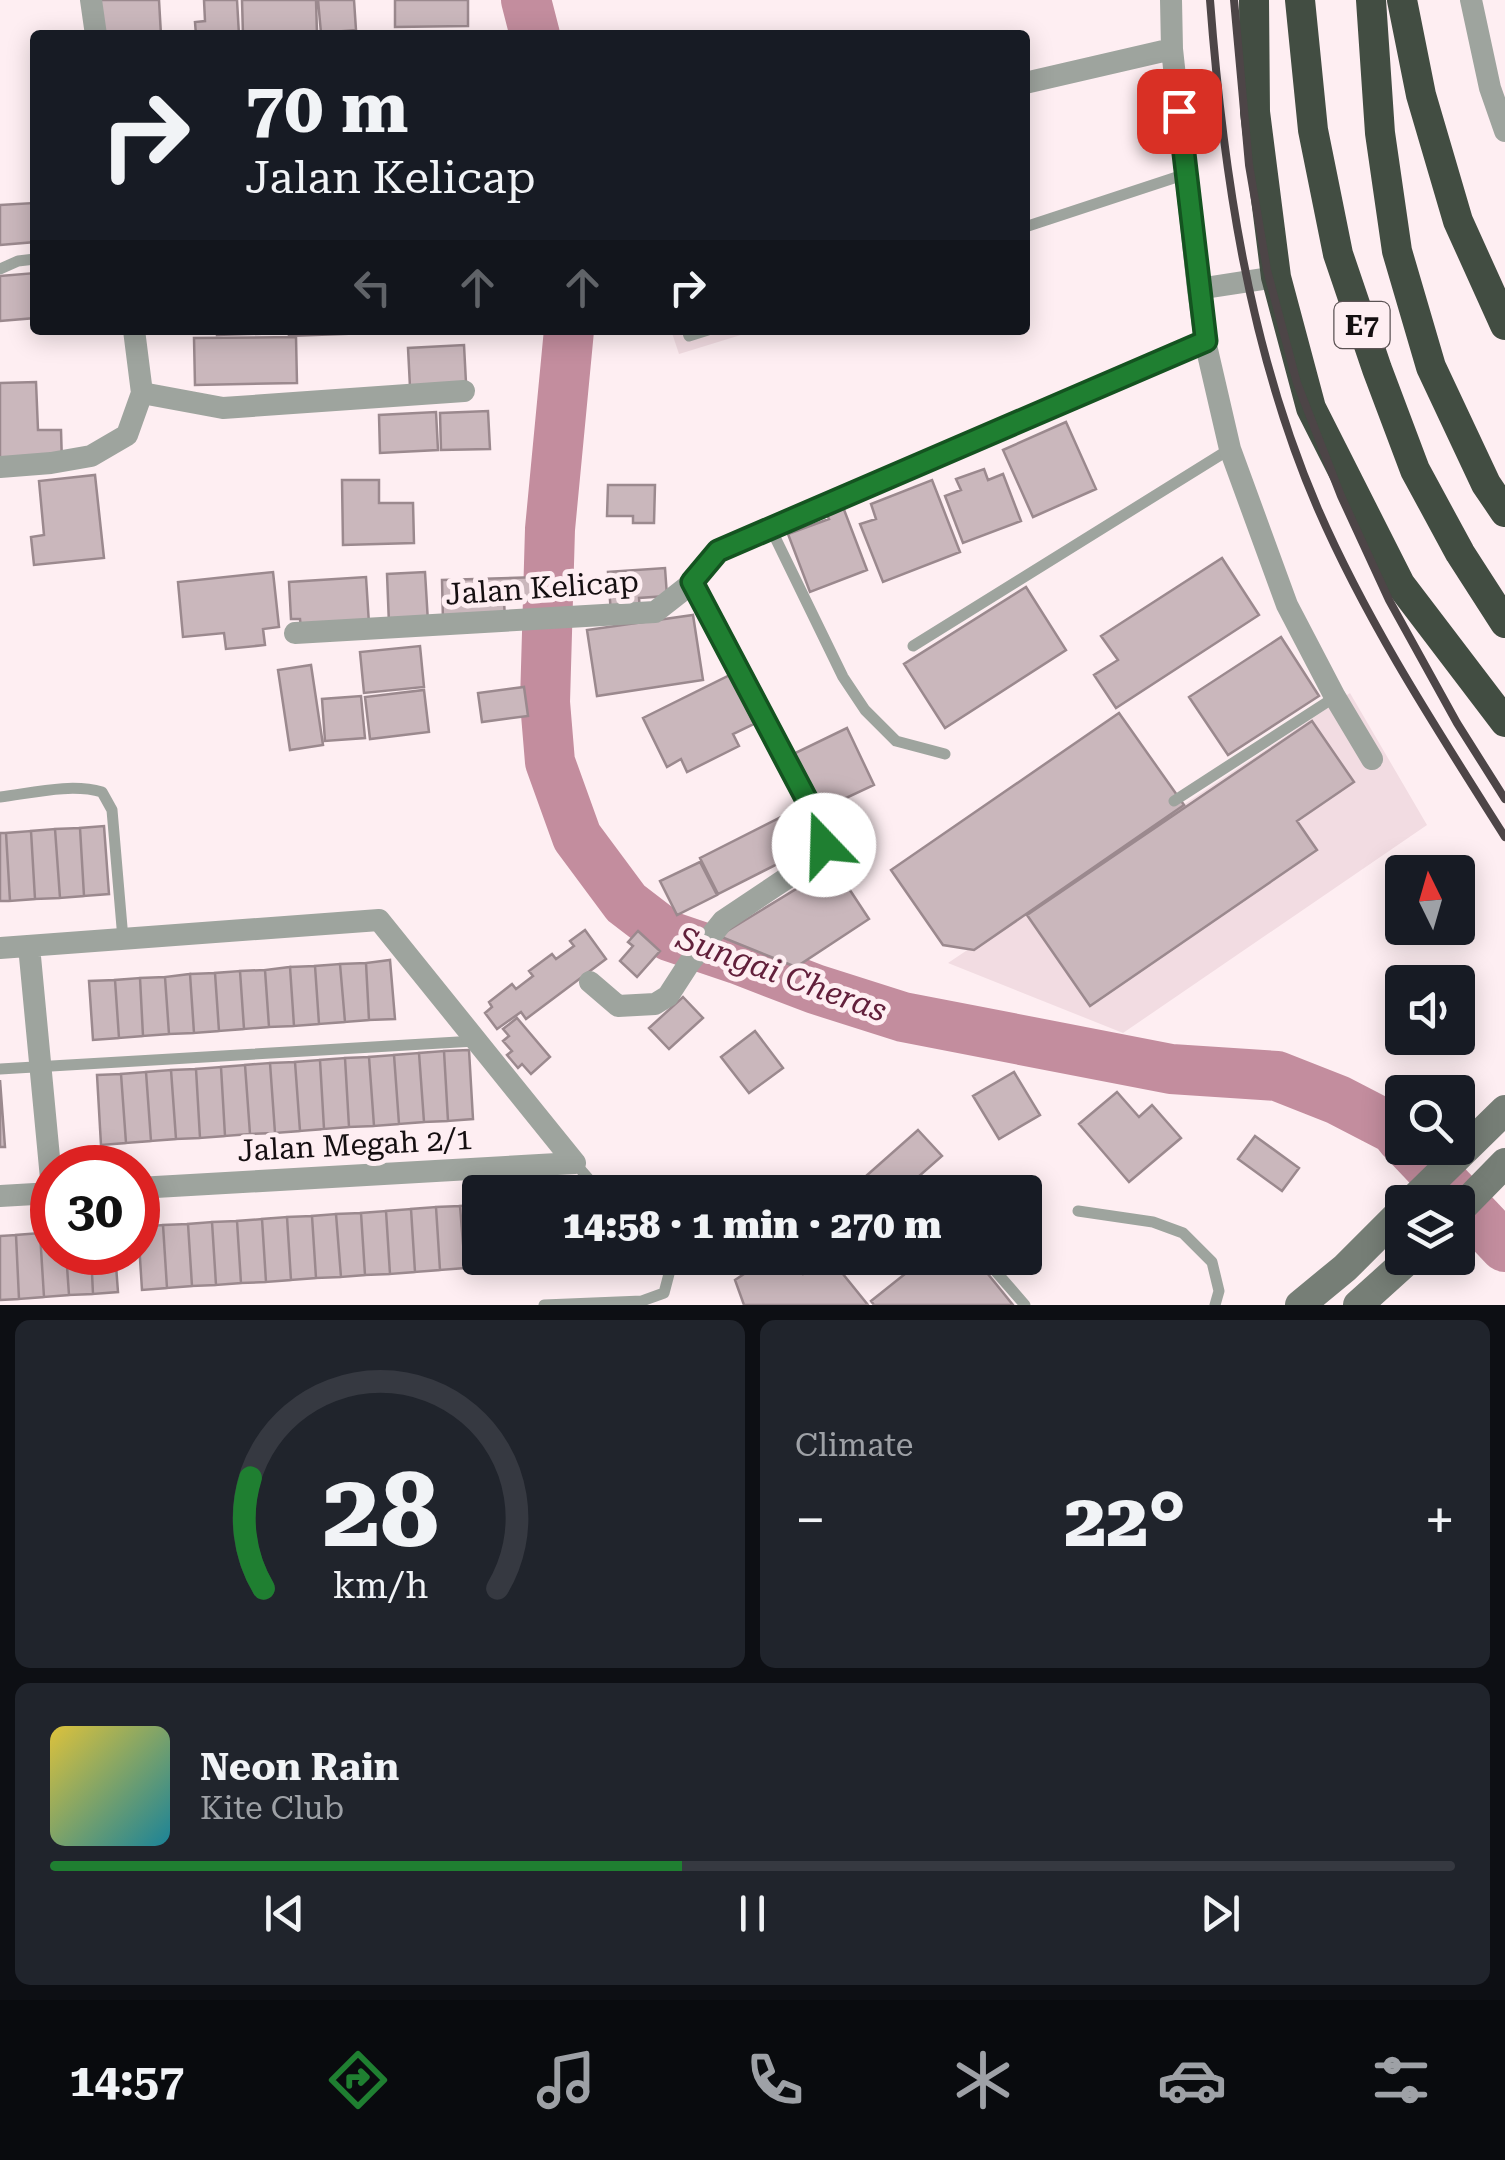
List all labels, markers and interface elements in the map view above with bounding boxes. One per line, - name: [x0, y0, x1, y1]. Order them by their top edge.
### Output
- text: 70 m: [245, 67, 409, 149]
- pin: [1137, 69, 1222, 154]
- icon: right: [80, 70, 210, 200]
- icon: arrive: [1152, 84, 1207, 139]
- text: Jalan Kelicap: [245, 151, 536, 204]
- icon: left: [345, 260, 400, 315]
- icon: ahead: [450, 260, 505, 315]
- icon: ahead: [555, 260, 610, 315]
- icon: right: [660, 260, 715, 315]
- road number: E7: [1334, 302, 1390, 348]
- street label: Jalan Kelicap: [444, 563, 640, 612]
- position arrow: [772, 793, 876, 897]
- north arrow: [1385, 855, 1475, 945]
- map controls: [1385, 855, 1475, 1275]
- water label: Sungai Cheras: [671, 918, 892, 1030]
- button: sound: [1385, 965, 1475, 1055]
- button: search: [1385, 1075, 1475, 1165]
- street label: Jalan Megah 2/1: [236, 1121, 474, 1168]
- speed limit sign: 30: [30, 1145, 160, 1275]
- button: layers: [1385, 1185, 1475, 1275]
- text: 14:58 · 1 min · 270 m: [562, 1203, 942, 1247]
- text: Climate: [795, 1426, 913, 1464]
- text: 28: [322, 1450, 438, 1571]
- text: 22°: [1064, 1476, 1186, 1564]
- text: −: [795, 1488, 826, 1552]
- text: +: [1424, 1488, 1455, 1552]
- text: km/h: [332, 1565, 428, 1607]
- text: Neon Rain: [200, 1745, 399, 1789]
- text: Kite Club: [200, 1789, 344, 1827]
- icon: previous: [257, 1886, 312, 1941]
- icon: pause: [725, 1886, 780, 1941]
- icon: next: [1193, 1886, 1248, 1941]
- icon: directions: [323, 2045, 393, 2115]
- icon: music: [531, 2045, 601, 2115]
- icon: phone: [740, 2045, 810, 2115]
- icon: climate: [948, 2045, 1018, 2115]
- icon: car: [1157, 2045, 1227, 2115]
- icon: filters: [1366, 2045, 1436, 2115]
- text: 14:57: [69, 2054, 184, 2107]

